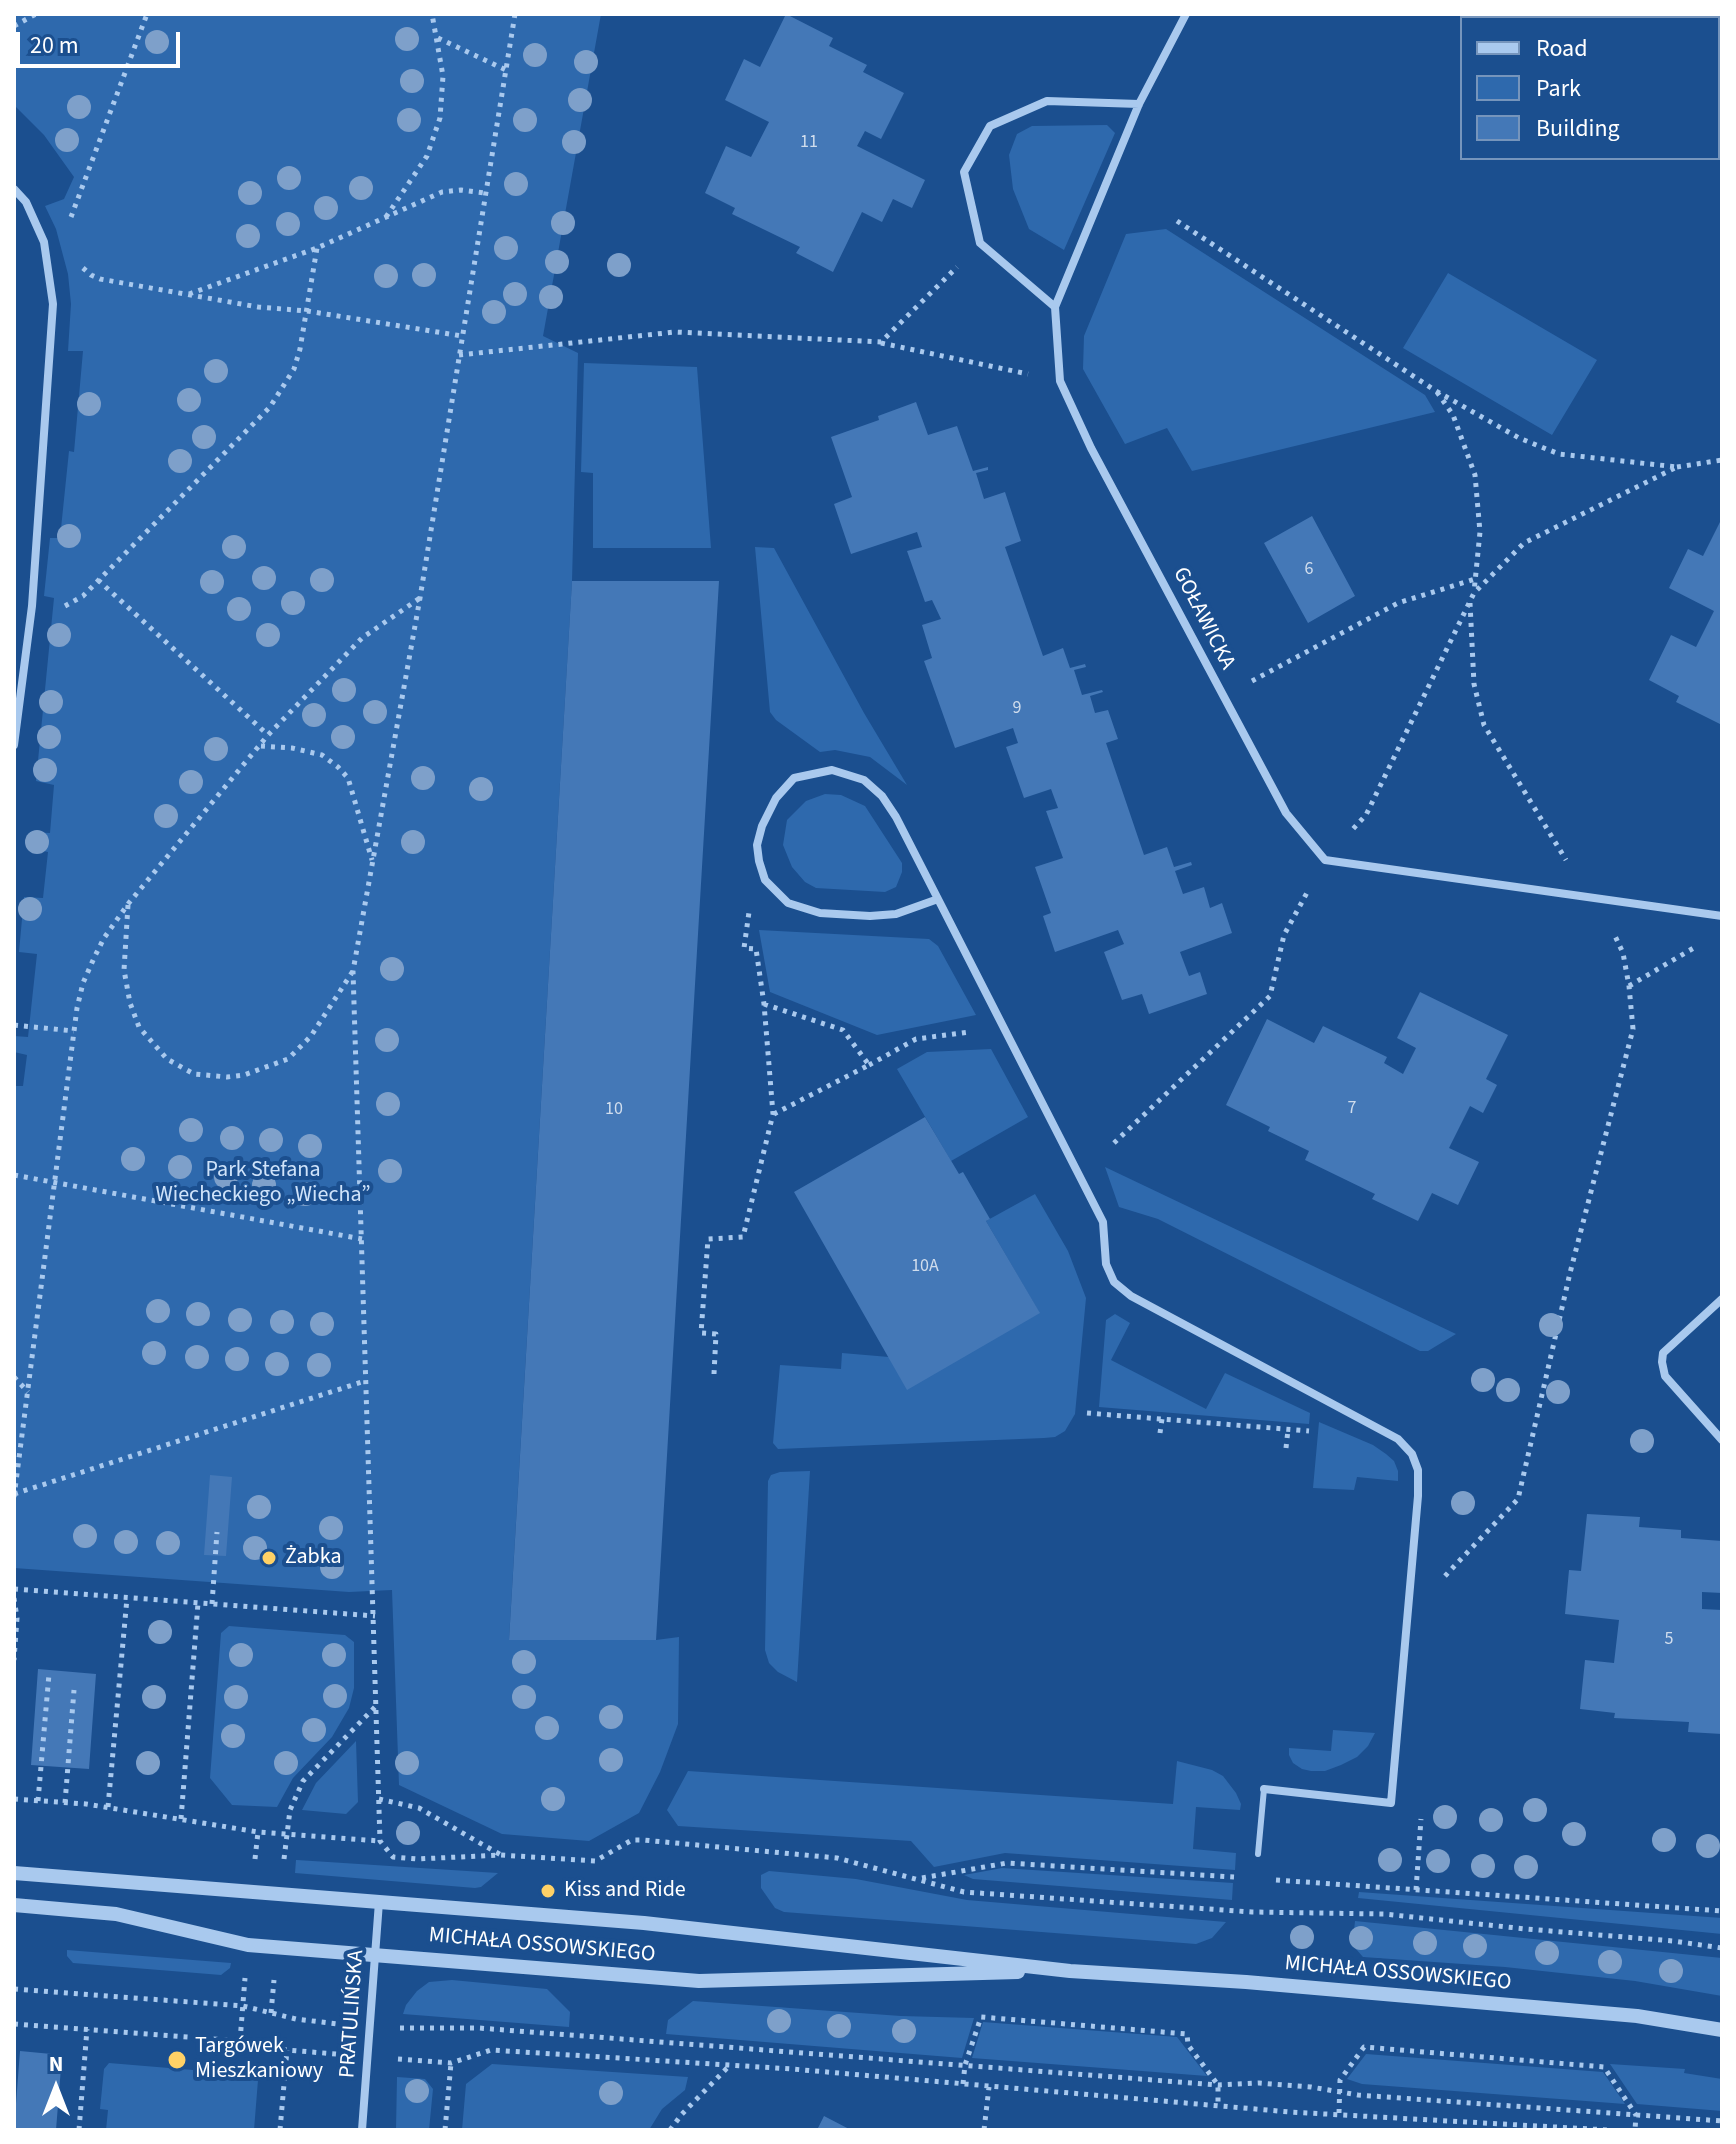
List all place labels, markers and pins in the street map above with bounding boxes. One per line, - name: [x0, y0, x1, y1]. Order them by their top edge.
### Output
- place label: Żabka: [285, 1545, 342, 1571]
- marker: Żabka: [260, 1549, 278, 1567]
- place label: Kiss and Ride: [564, 1878, 686, 1904]
- marker: Kiss and Ride: [539, 1882, 557, 1900]
- place label: Targówek Mieszkaniowy: [195, 2034, 323, 2086]
- marker: Targówek Mieszkaniowy: [166, 2049, 188, 2071]

